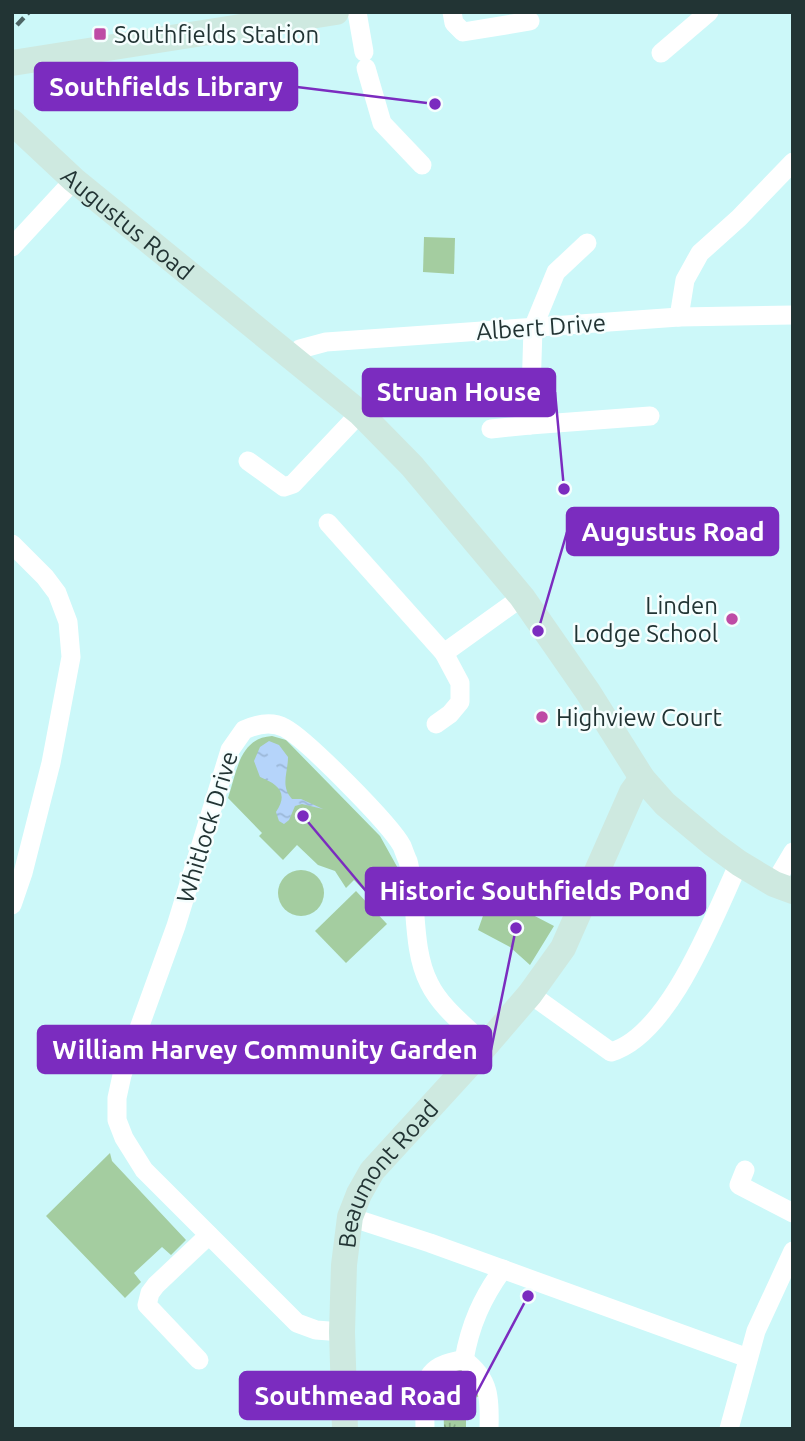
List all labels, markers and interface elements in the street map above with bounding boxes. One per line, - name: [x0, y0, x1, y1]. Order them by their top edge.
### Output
- place label: Southfields Station: [114, 21, 319, 48]
- marker: Southfields Station: [92, 26, 108, 42]
- callout: Southfields Library: [35, 63, 297, 110]
- text: Southfields Library: [49, 72, 283, 101]
- street label: Augustus Road: [56, 162, 199, 285]
- street label: Albert Drive: [475, 309, 607, 345]
- callout: Struan House: [363, 369, 555, 416]
- text: Struan House: [377, 377, 541, 406]
- callout: Augustus Road: [567, 508, 778, 555]
- text: Augustus Road: [581, 517, 765, 546]
- place label: Linden Lodge School: [573, 592, 718, 647]
- marker: Linden Lodge School: [724, 611, 740, 627]
- place label: Highview Court: [556, 704, 722, 731]
- marker: Highview Court: [534, 709, 550, 725]
- street label: Whitlock Drive: [171, 748, 243, 906]
- callout: Historic Southfields Pond: [366, 868, 705, 915]
- text: Historic Southfields Pond: [380, 876, 690, 905]
- callout: William Harvey Community Garden: [38, 1026, 491, 1073]
- text: William Harvey Community Garden: [52, 1035, 478, 1064]
- street label: Beaumont Road: [333, 1095, 443, 1250]
- callout: Southmead Road: [240, 1372, 475, 1419]
- text: Southmead Road: [254, 1381, 462, 1410]

